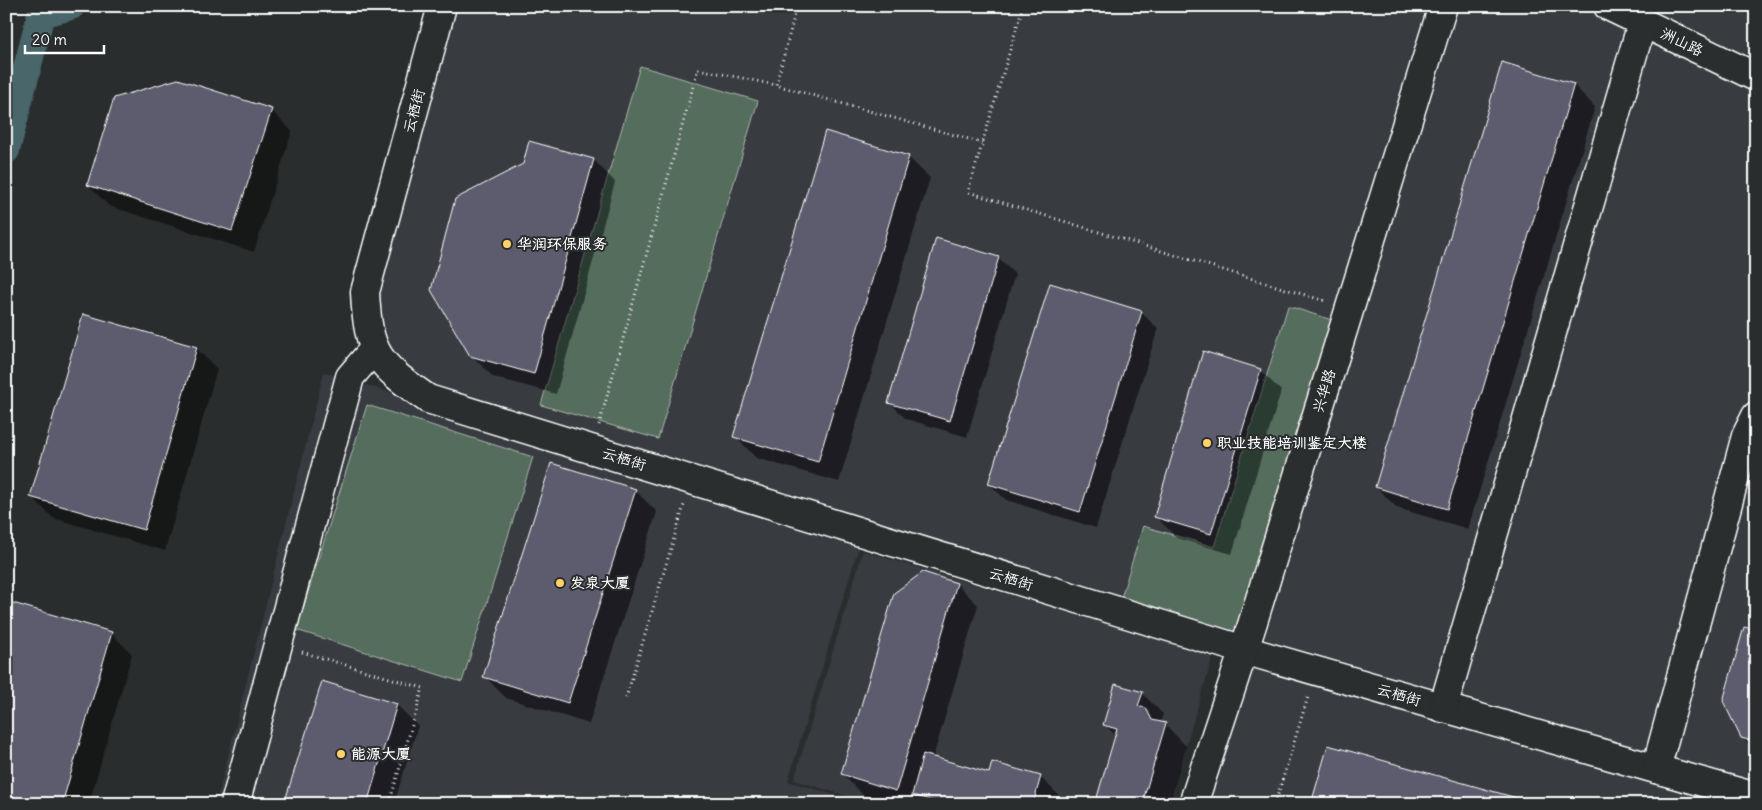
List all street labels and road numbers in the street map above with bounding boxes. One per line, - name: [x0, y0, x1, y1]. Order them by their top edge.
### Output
- street label: 洲山路: [1658, 23, 1707, 60]
- street label: 云栖街: [399, 87, 429, 135]
- street label: 兴华路: [1308, 367, 1339, 415]
- street label: 云栖街: [600, 443, 648, 474]
- street label: 云栖街: [987, 563, 1035, 594]
- street label: 云栖街: [1375, 679, 1423, 710]

